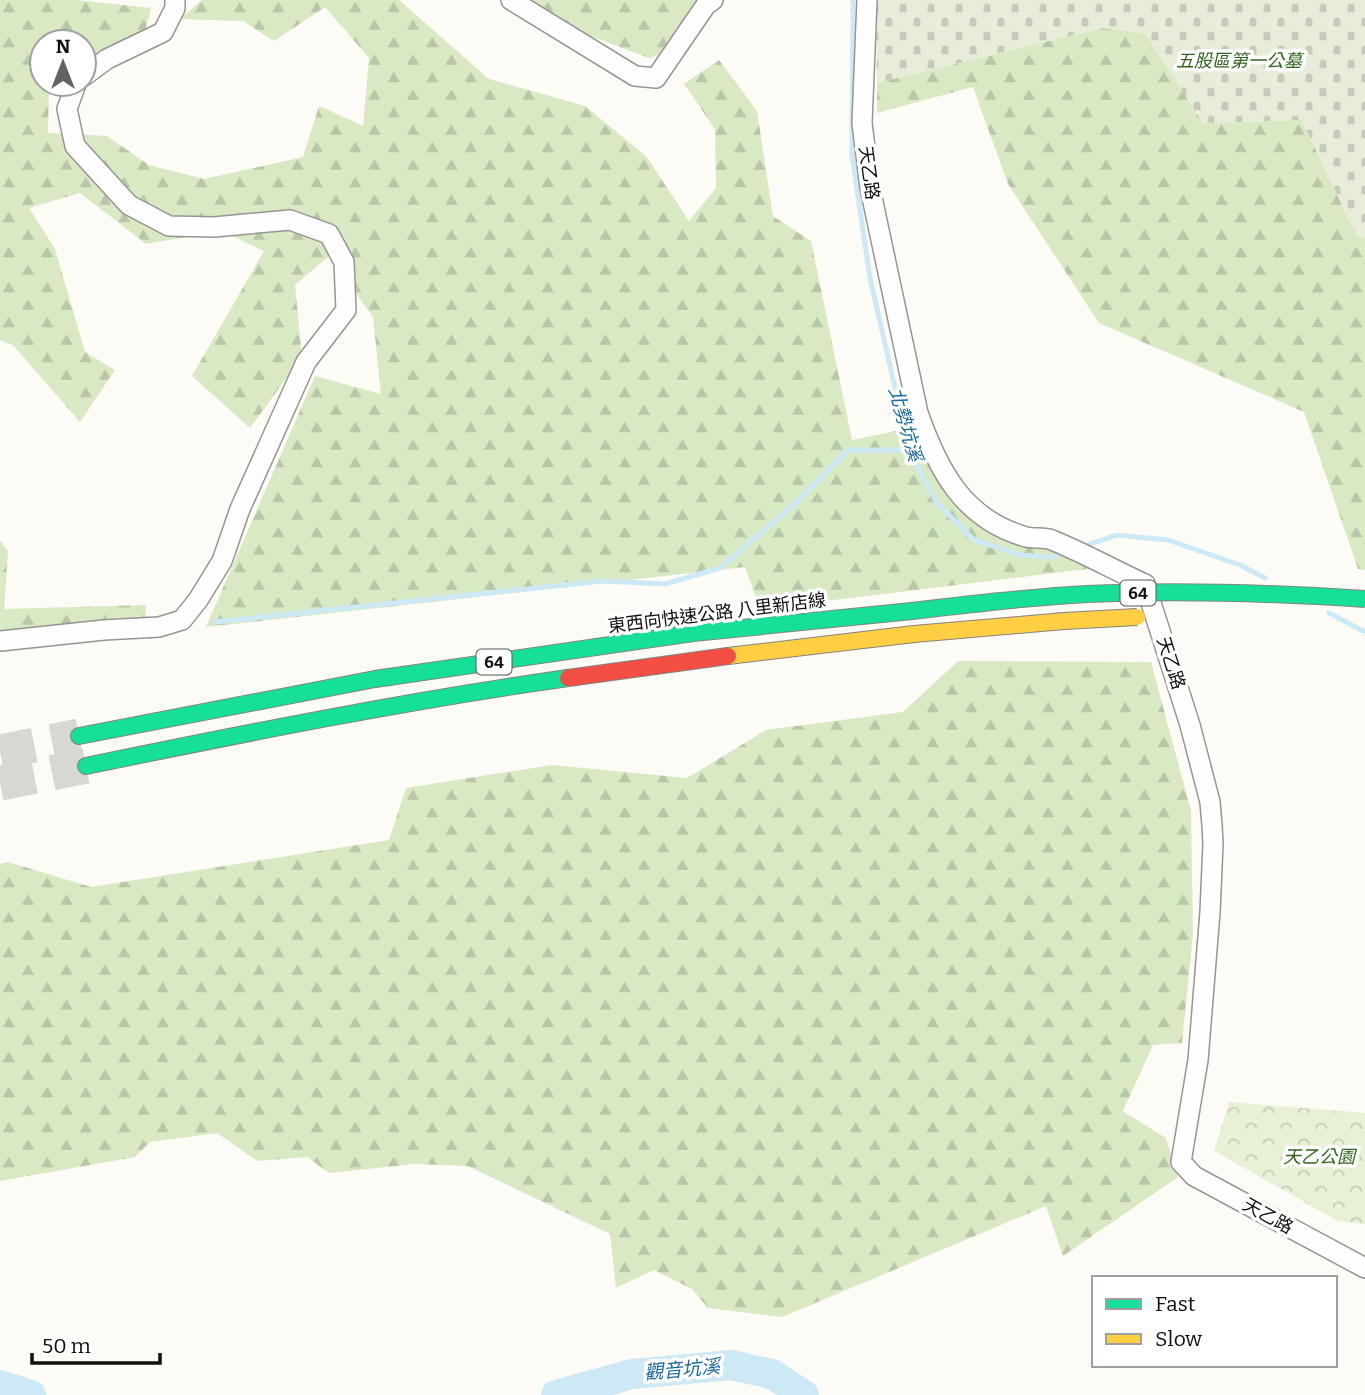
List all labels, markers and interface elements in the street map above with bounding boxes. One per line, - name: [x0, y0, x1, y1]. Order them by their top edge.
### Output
- north arrow: [28, 28, 98, 98]
- text: N: [56, 35, 71, 58]
- park label: 五股區第一公墓: [1176, 50, 1305, 72]
- street label: 天乙路: [854, 145, 884, 201]
- water label: 北勢坑溪: [884, 384, 928, 467]
- road number: 64: [1120, 580, 1156, 606]
- street label: 東西向快速公路 八里新店線: [607, 589, 827, 637]
- street label: 天乙路: [1152, 634, 1190, 692]
- road number: 64: [476, 650, 512, 674]
- park label: 天乙公園: [1283, 1146, 1358, 1168]
- street label: 天乙路: [1239, 1193, 1297, 1239]
- legend: [1092, 1276, 1337, 1367]
- text: Fast: [1155, 1291, 1196, 1317]
- scale bar: [32, 1322, 159, 1366]
- text: Slow: [1155, 1326, 1202, 1352]
- text: 50 m: [42, 1333, 91, 1359]
- water label: 觀音坑溪: [643, 1354, 724, 1384]

